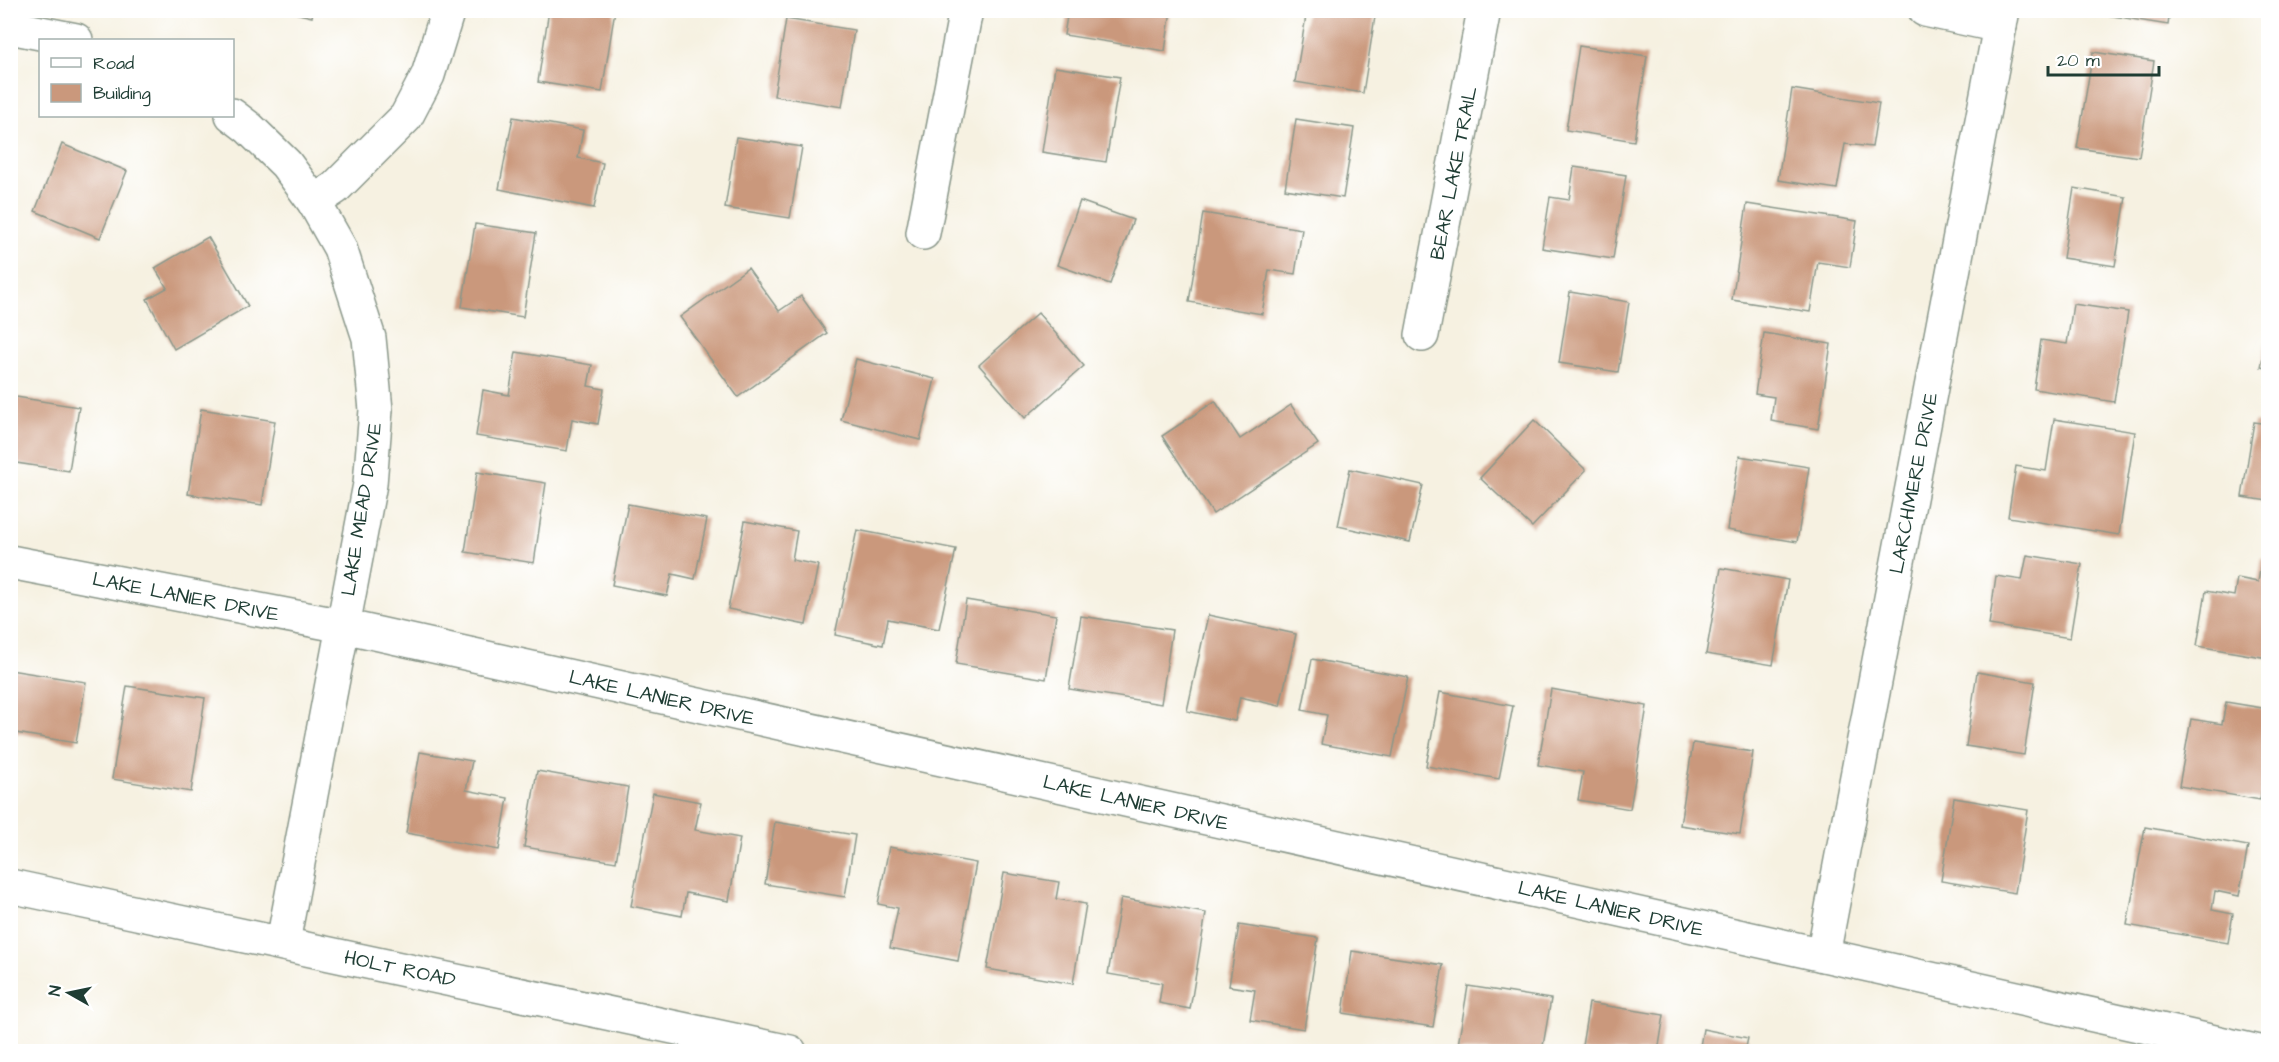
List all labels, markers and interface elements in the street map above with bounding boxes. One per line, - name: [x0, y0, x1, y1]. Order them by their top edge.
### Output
- legend: [39, 39, 234, 117]
- scale bar: [2048, 39, 2159, 77]
- text: 20 m: [2057, 48, 2100, 73]
- text: Road: [93, 51, 134, 76]
- text: Building: [93, 81, 151, 107]
- street label: BEAR LAKE TRAIL: [1423, 84, 1485, 262]
- street label: LARCHMERE DRIVE: [1883, 390, 1945, 576]
- street label: LAKE MEAD DRIVE: [334, 420, 390, 598]
- street label: LAKE LANIER DRIVE: [90, 565, 282, 629]
- street label: LAKE LANIER DRIVE: [566, 663, 757, 733]
- street label: LAKE LANIER DRIVE: [1040, 768, 1231, 838]
- street label: LAKE LANIER DRIVE: [1515, 874, 1706, 944]
- street label: HOLT ROAD: [341, 944, 458, 994]
- north arrow: [39, 963, 99, 1023]
- text: N: [44, 984, 67, 997]

